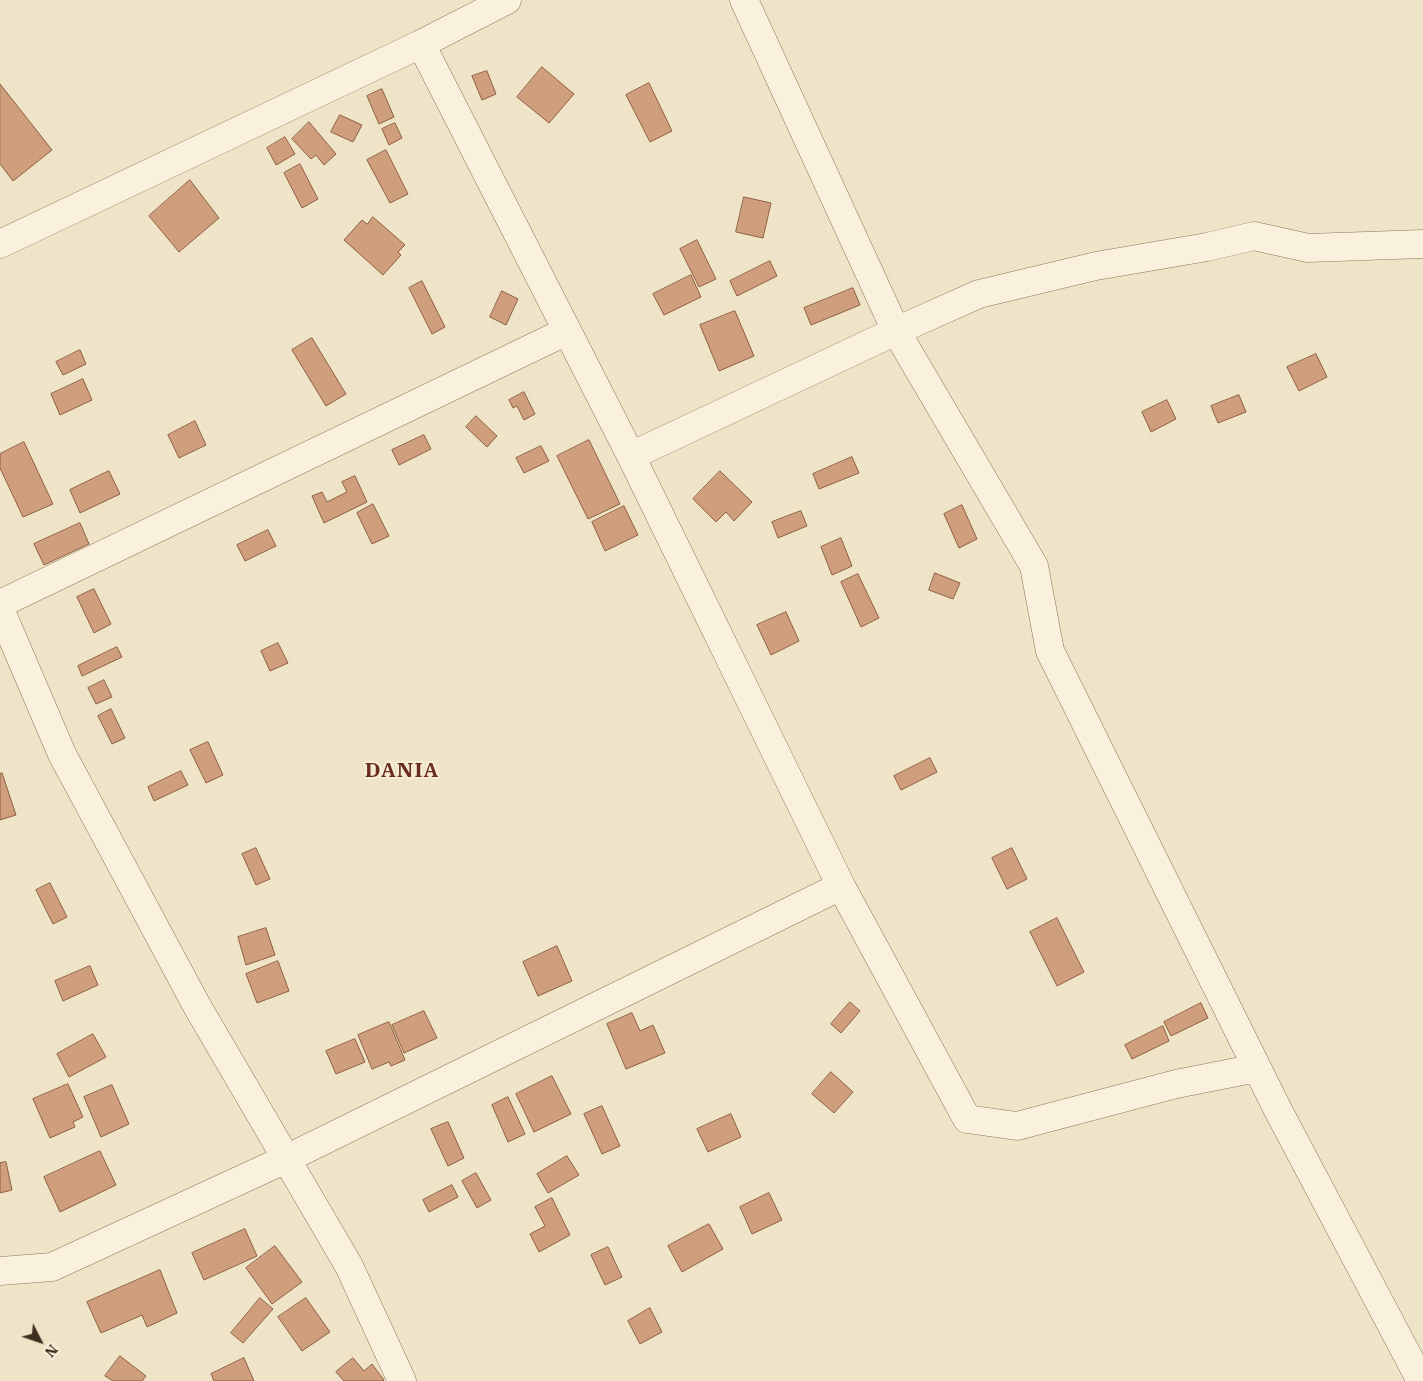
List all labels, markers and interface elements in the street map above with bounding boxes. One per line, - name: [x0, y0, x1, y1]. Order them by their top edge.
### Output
- district label: DANIA: [364, 758, 440, 784]
- north arrow: [15, 1316, 65, 1366]
- text: N: [41, 1341, 62, 1361]

